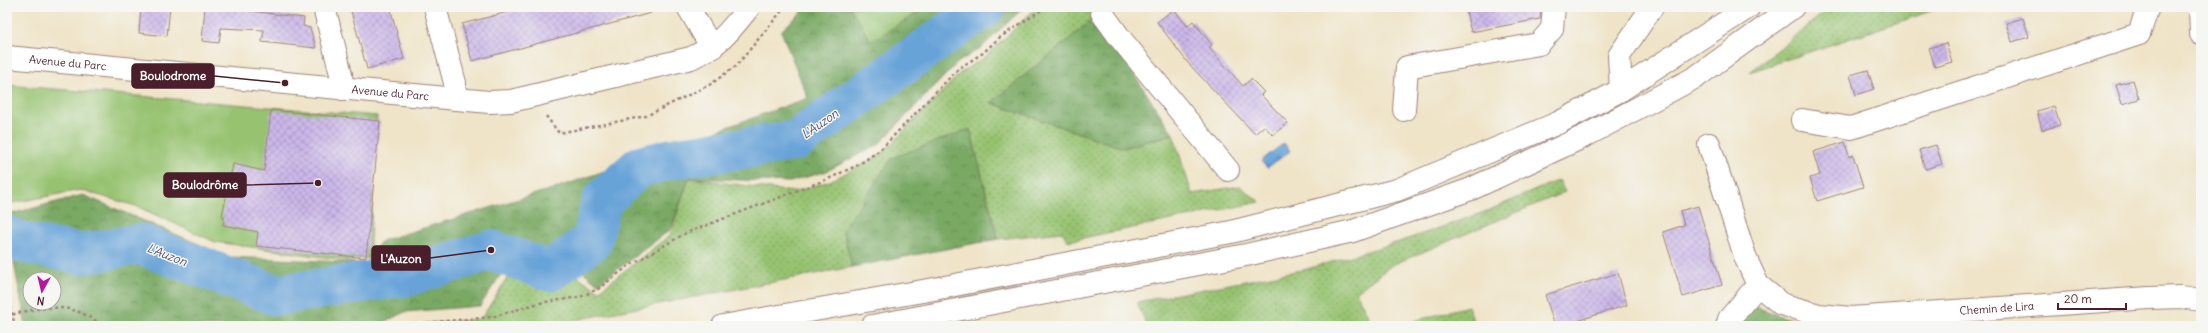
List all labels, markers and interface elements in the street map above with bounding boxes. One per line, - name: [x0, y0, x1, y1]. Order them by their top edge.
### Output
- street label: Avenue du Parc: [28, 52, 107, 73]
- callout: Boulodrome: [132, 64, 214, 88]
- text: Boulodrome: [140, 68, 207, 83]
- street label: Avenue du Parc: [351, 82, 430, 103]
- water label: L'Auzon: [798, 105, 842, 142]
- callout: Boulodrôme: [164, 173, 246, 197]
- text: Boulodrôme: [172, 177, 239, 192]
- water label: L'Auzon: [145, 240, 190, 269]
- callout: L'Auzon: [372, 246, 430, 270]
- text: L'Auzon: [380, 251, 422, 266]
- north arrow: [22, 271, 62, 311]
- scale bar: [2058, 285, 2126, 311]
- text: 20 m: [2064, 291, 2092, 306]
- text: N: [36, 293, 45, 308]
- street label: Chemin de Lira: [1959, 299, 2034, 318]

